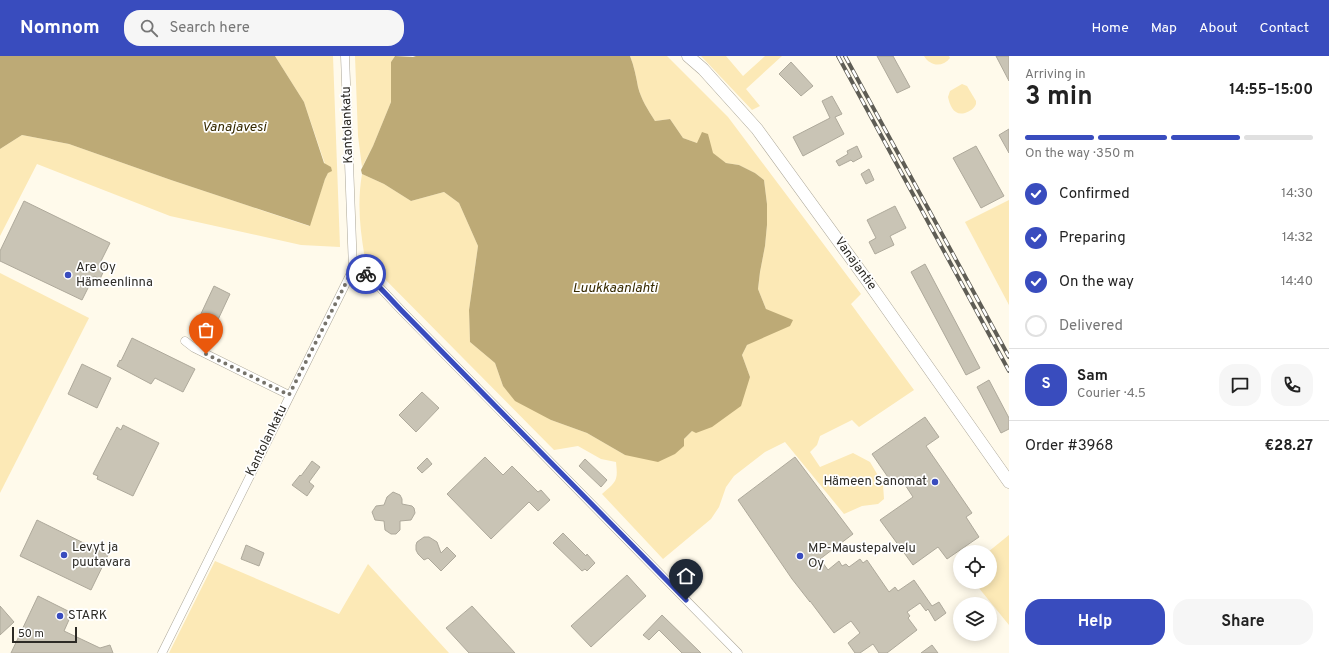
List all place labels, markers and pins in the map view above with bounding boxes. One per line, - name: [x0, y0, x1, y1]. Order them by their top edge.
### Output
- place label: Are Oy Hämeenlinna: [76, 260, 153, 291]
- marker: Are Oy Hämeenlinna: [63, 270, 73, 280]
- pin: [189, 313, 223, 354]
- place label: Hämeen Sanomat: [823, 474, 927, 490]
- marker: Hämeen Sanomat: [930, 477, 940, 487]
- place label: Levyt ja puutavara: [72, 540, 131, 571]
- place label: MP-Maustepalvelu Oy: [808, 541, 916, 572]
- marker: Levyt ja puutavara: [59, 550, 69, 560]
- marker: MP-Maustepalvelu Oy: [795, 551, 805, 561]
- pin: [669, 559, 703, 600]
- place label: STARK: [68, 608, 107, 624]
- marker: STARK: [55, 611, 65, 621]

